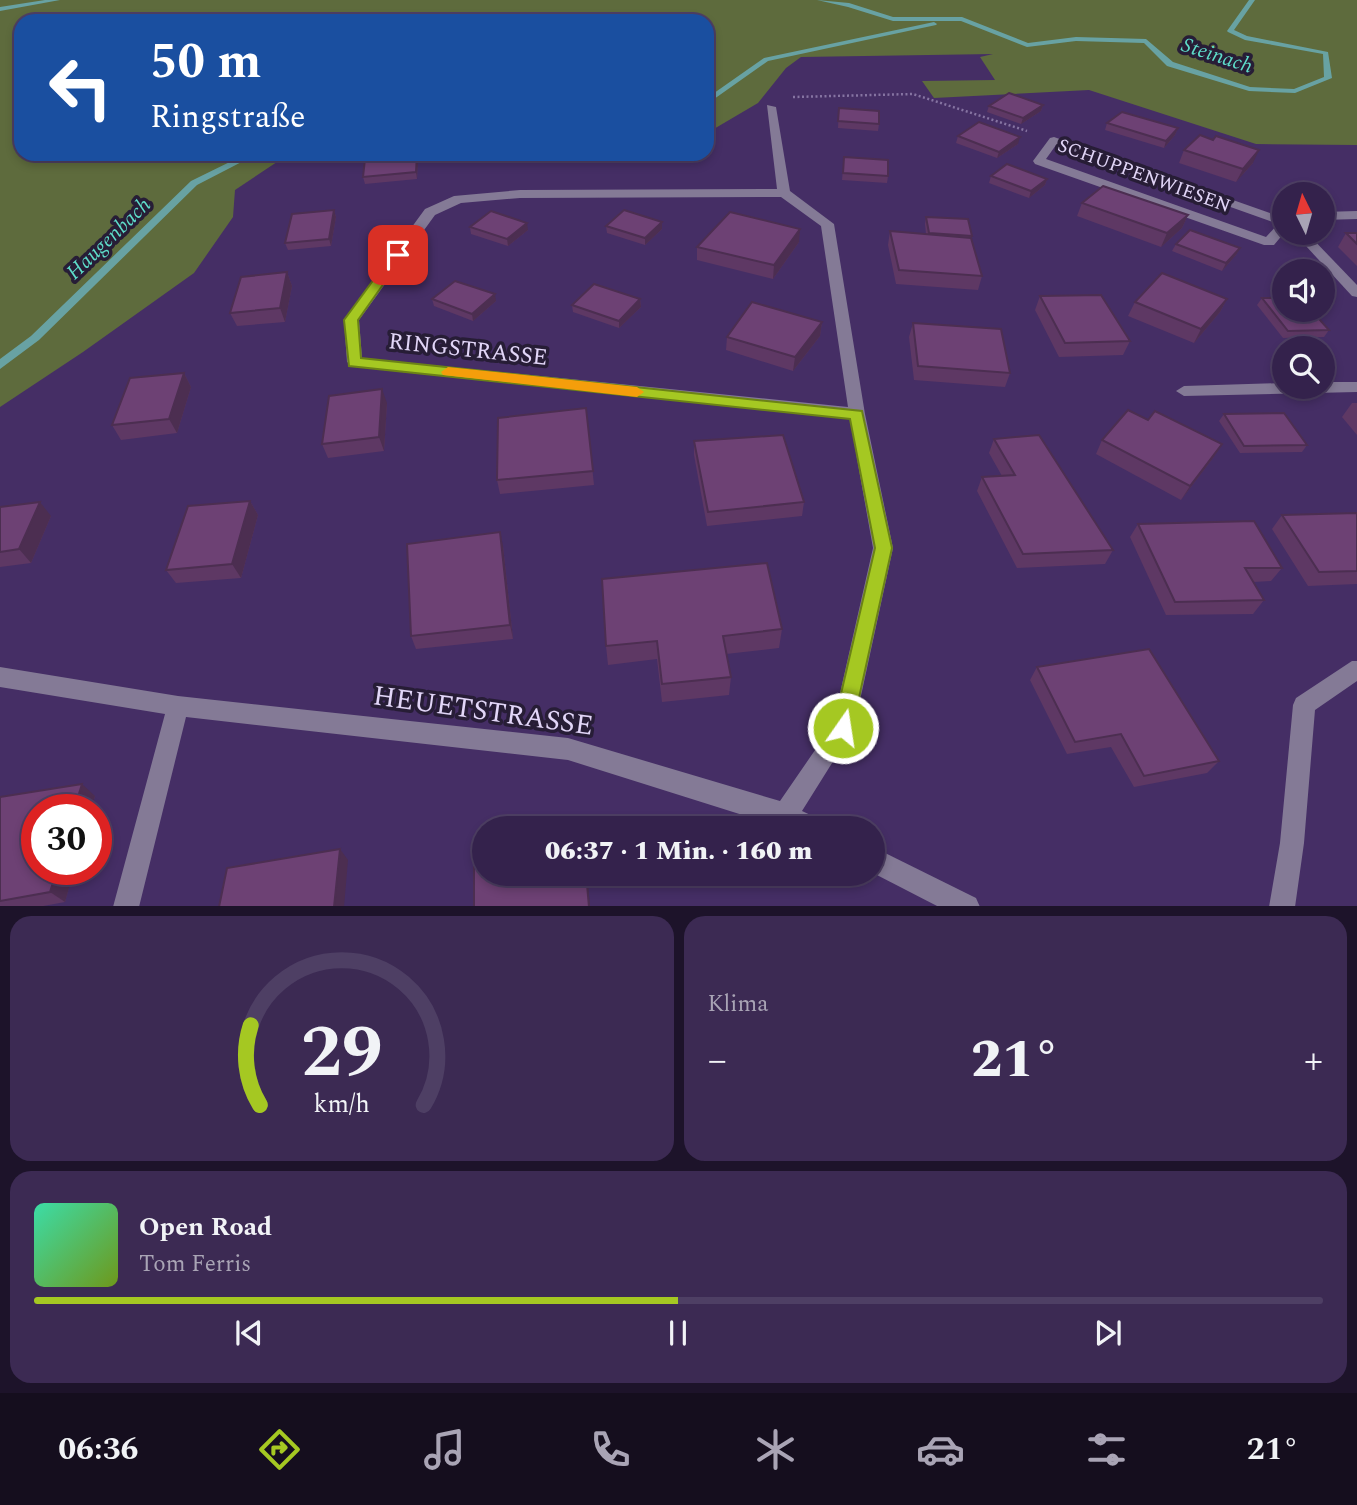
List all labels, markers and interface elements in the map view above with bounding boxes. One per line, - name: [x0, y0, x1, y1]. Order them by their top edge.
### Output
- text: 50 m: [150, 25, 261, 100]
- water label: Steinach: [1177, 29, 1257, 83]
- icon: left: [35, 42, 126, 133]
- text: Ringstraße: [150, 93, 305, 142]
- street label: SCHUPPENWIESEN: [1053, 131, 1235, 221]
- north arrow: [1272, 182, 1335, 245]
- map controls: [1272, 182, 1335, 399]
- water label: Haugenbach: [59, 190, 159, 288]
- pin: [368, 225, 428, 285]
- icon: arrive: [379, 236, 417, 274]
- button: sound: [1272, 259, 1335, 322]
- street label: RINGSTRASSE: [387, 324, 549, 376]
- button: search: [1272, 336, 1335, 399]
- street label: HEUETSTRASSE: [370, 674, 596, 748]
- position arrow: [806, 691, 880, 765]
- speed limit sign: 30: [21, 794, 112, 885]
- text: 06:37 · 1 Min. · 160 m: [545, 831, 812, 871]
- text: Klima: [708, 987, 768, 1022]
- text: 29: [301, 998, 383, 1109]
- text: 21°: [971, 1021, 1059, 1100]
- text: −: [708, 1032, 727, 1090]
- text: +: [1304, 1032, 1323, 1090]
- text: km/h: [314, 1085, 370, 1123]
- text: Open Road: [139, 1207, 272, 1247]
- text: Tom Ferris: [139, 1247, 251, 1282]
- icon: previous: [230, 1314, 268, 1352]
- icon: pause: [659, 1314, 697, 1352]
- icon: next: [1089, 1314, 1127, 1352]
- text: 06:36: [58, 1425, 139, 1474]
- icon: directions: [255, 1425, 304, 1474]
- icon: music: [420, 1425, 469, 1474]
- icon: phone: [586, 1425, 635, 1474]
- icon: climate: [751, 1425, 800, 1474]
- icon: car: [916, 1425, 965, 1474]
- icon: filters: [1082, 1425, 1131, 1474]
- text: 21°: [1247, 1425, 1299, 1474]

